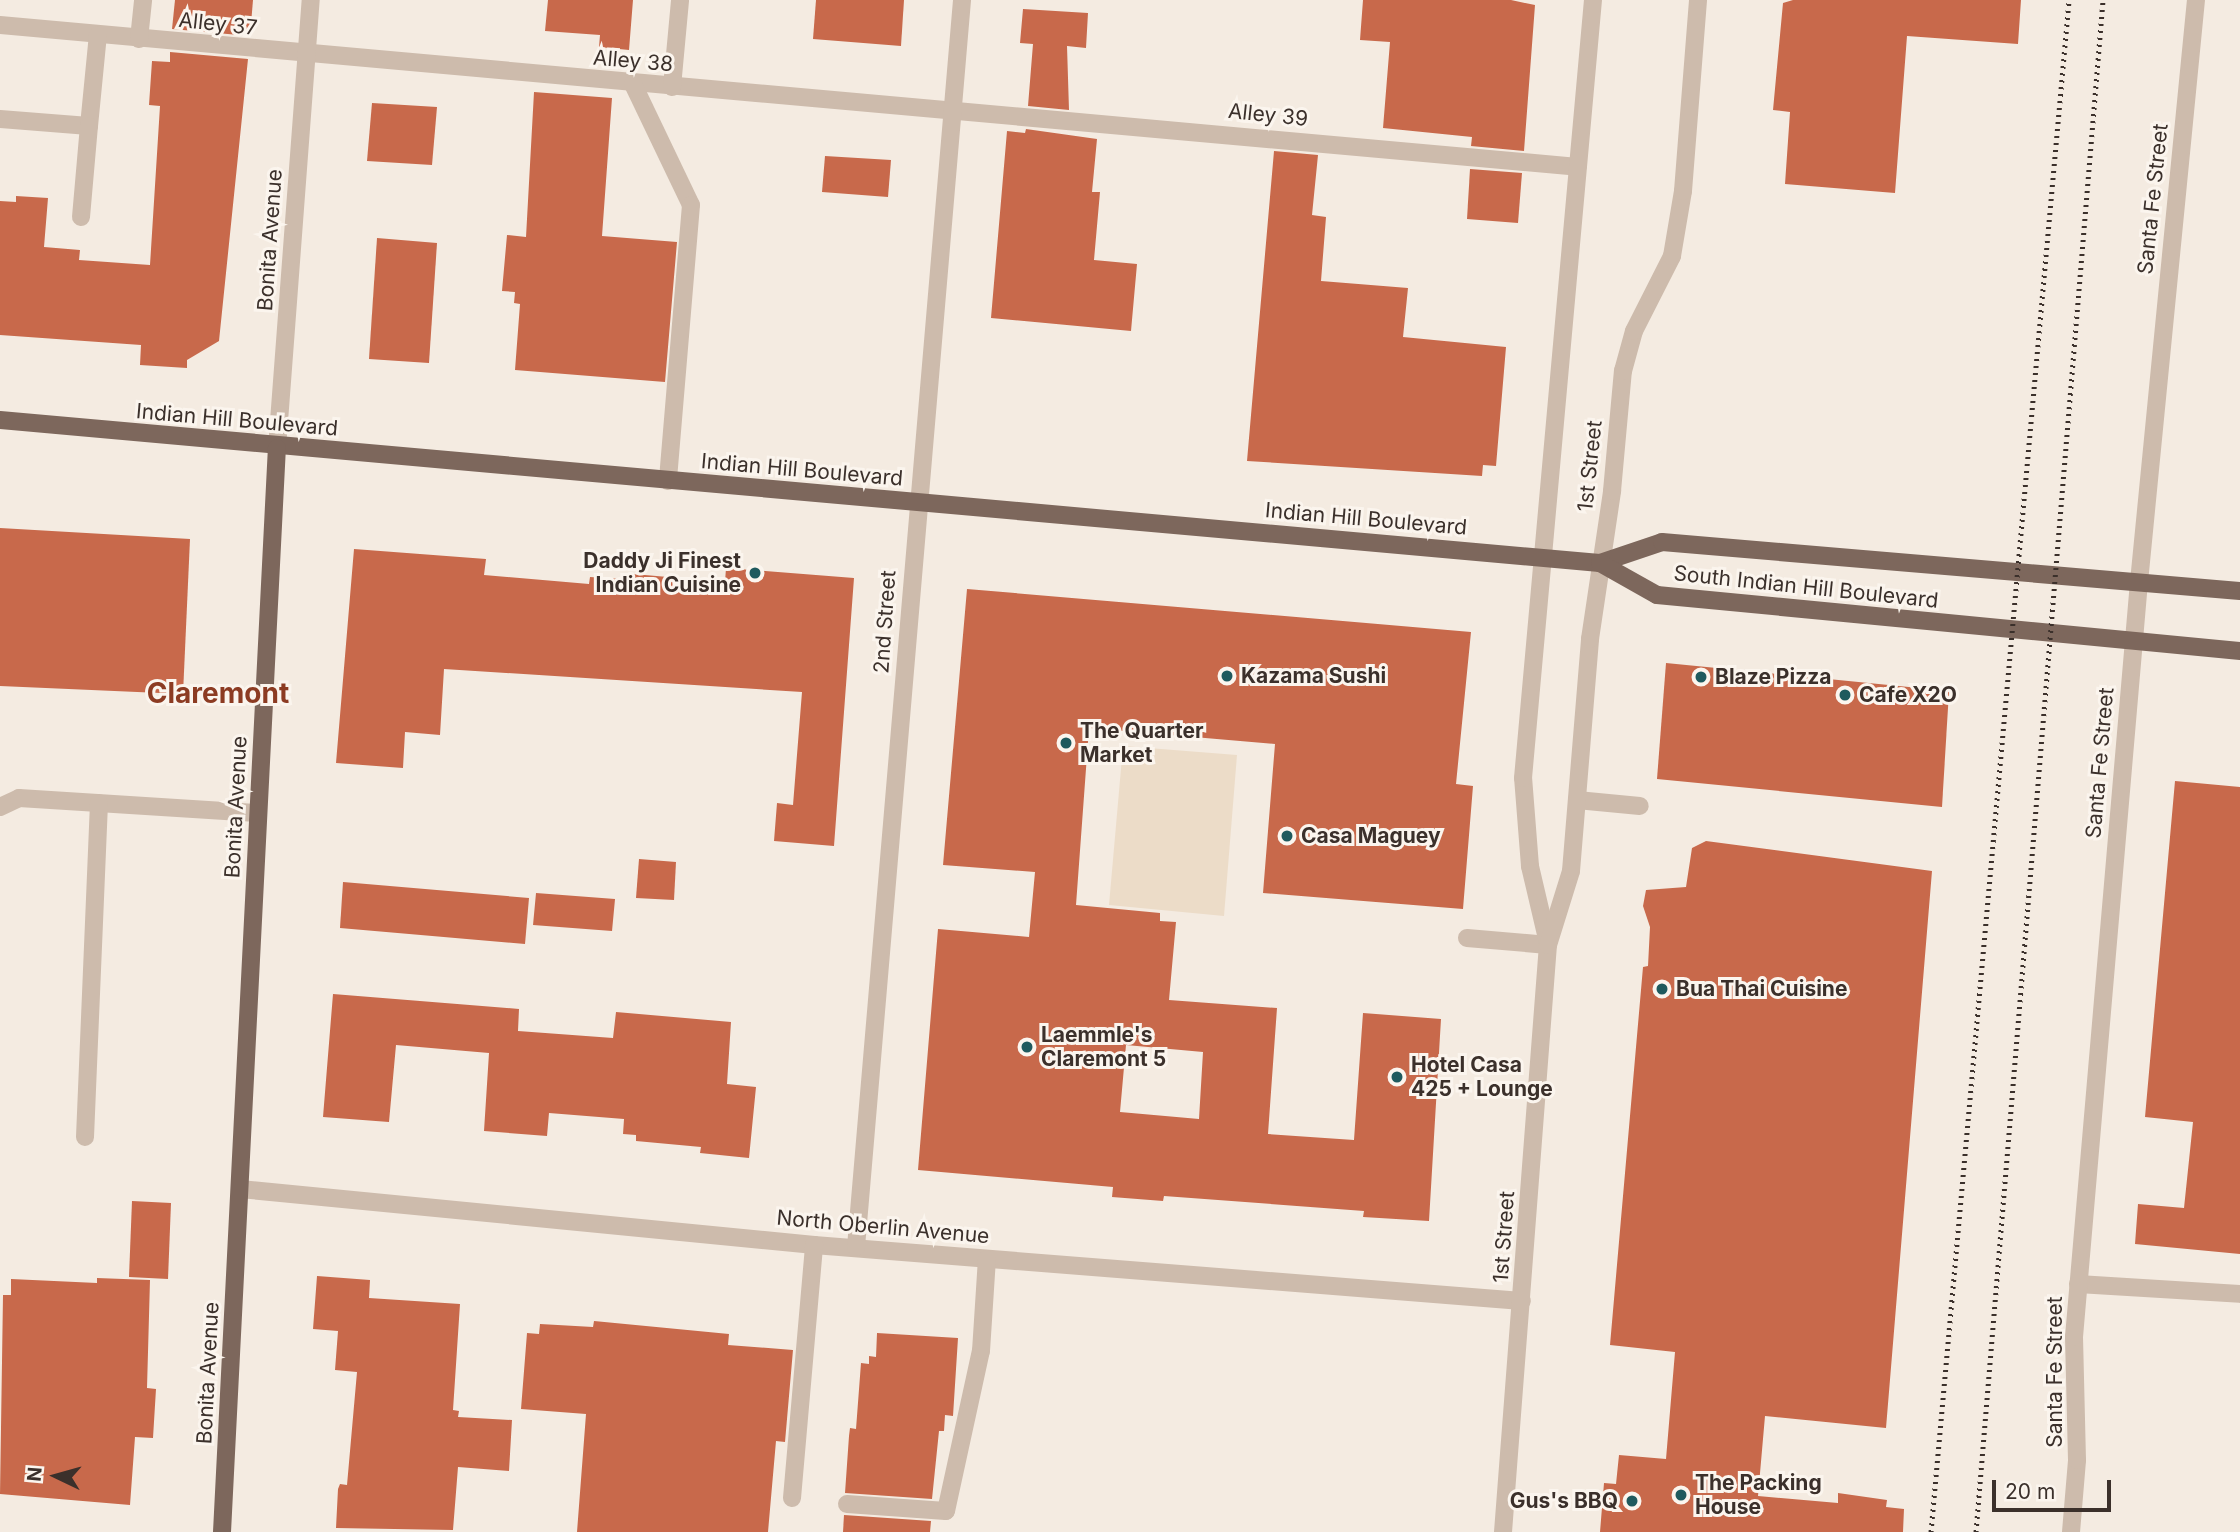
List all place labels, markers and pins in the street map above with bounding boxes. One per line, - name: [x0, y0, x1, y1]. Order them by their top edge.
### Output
- place label: Daddy Ji Finest Indian Cuisine: [583, 548, 741, 598]
- marker: Daddy Ji Finest Indian Cuisine: [747, 565, 763, 581]
- place label: Kazama Sushi: [1241, 663, 1386, 689]
- place label: Blaze Pizza: [1715, 664, 1831, 690]
- marker: Kazama Sushi: [1219, 668, 1235, 684]
- marker: Blaze Pizza: [1693, 669, 1709, 685]
- place label: Cafe X2O: [1859, 682, 1957, 708]
- marker: Cafe X2O: [1837, 687, 1853, 703]
- place label: The Quarter Market: [1080, 718, 1204, 768]
- marker: The Quarter Market: [1058, 735, 1074, 751]
- place label: Casa Maguey: [1301, 823, 1441, 849]
- marker: Casa Maguey: [1279, 828, 1295, 844]
- place label: Bua Thai Cuisine: [1676, 976, 1847, 1002]
- marker: Bua Thai Cuisine: [1654, 981, 1670, 997]
- place label: Laemmle's Claremont 5: [1041, 1022, 1166, 1072]
- marker: Laemmle's Claremont 5: [1019, 1039, 1035, 1055]
- place label: Hotel Casa 425 + Lounge: [1411, 1052, 1553, 1102]
- marker: Hotel Casa 425 + Lounge: [1389, 1069, 1405, 1085]
- place label: The Packing House: [1695, 1470, 1822, 1520]
- marker: The Packing House: [1673, 1487, 1689, 1503]
- place label: Gus's BBQ: [1510, 1488, 1618, 1514]
- marker: Gus's BBQ: [1624, 1493, 1640, 1509]

